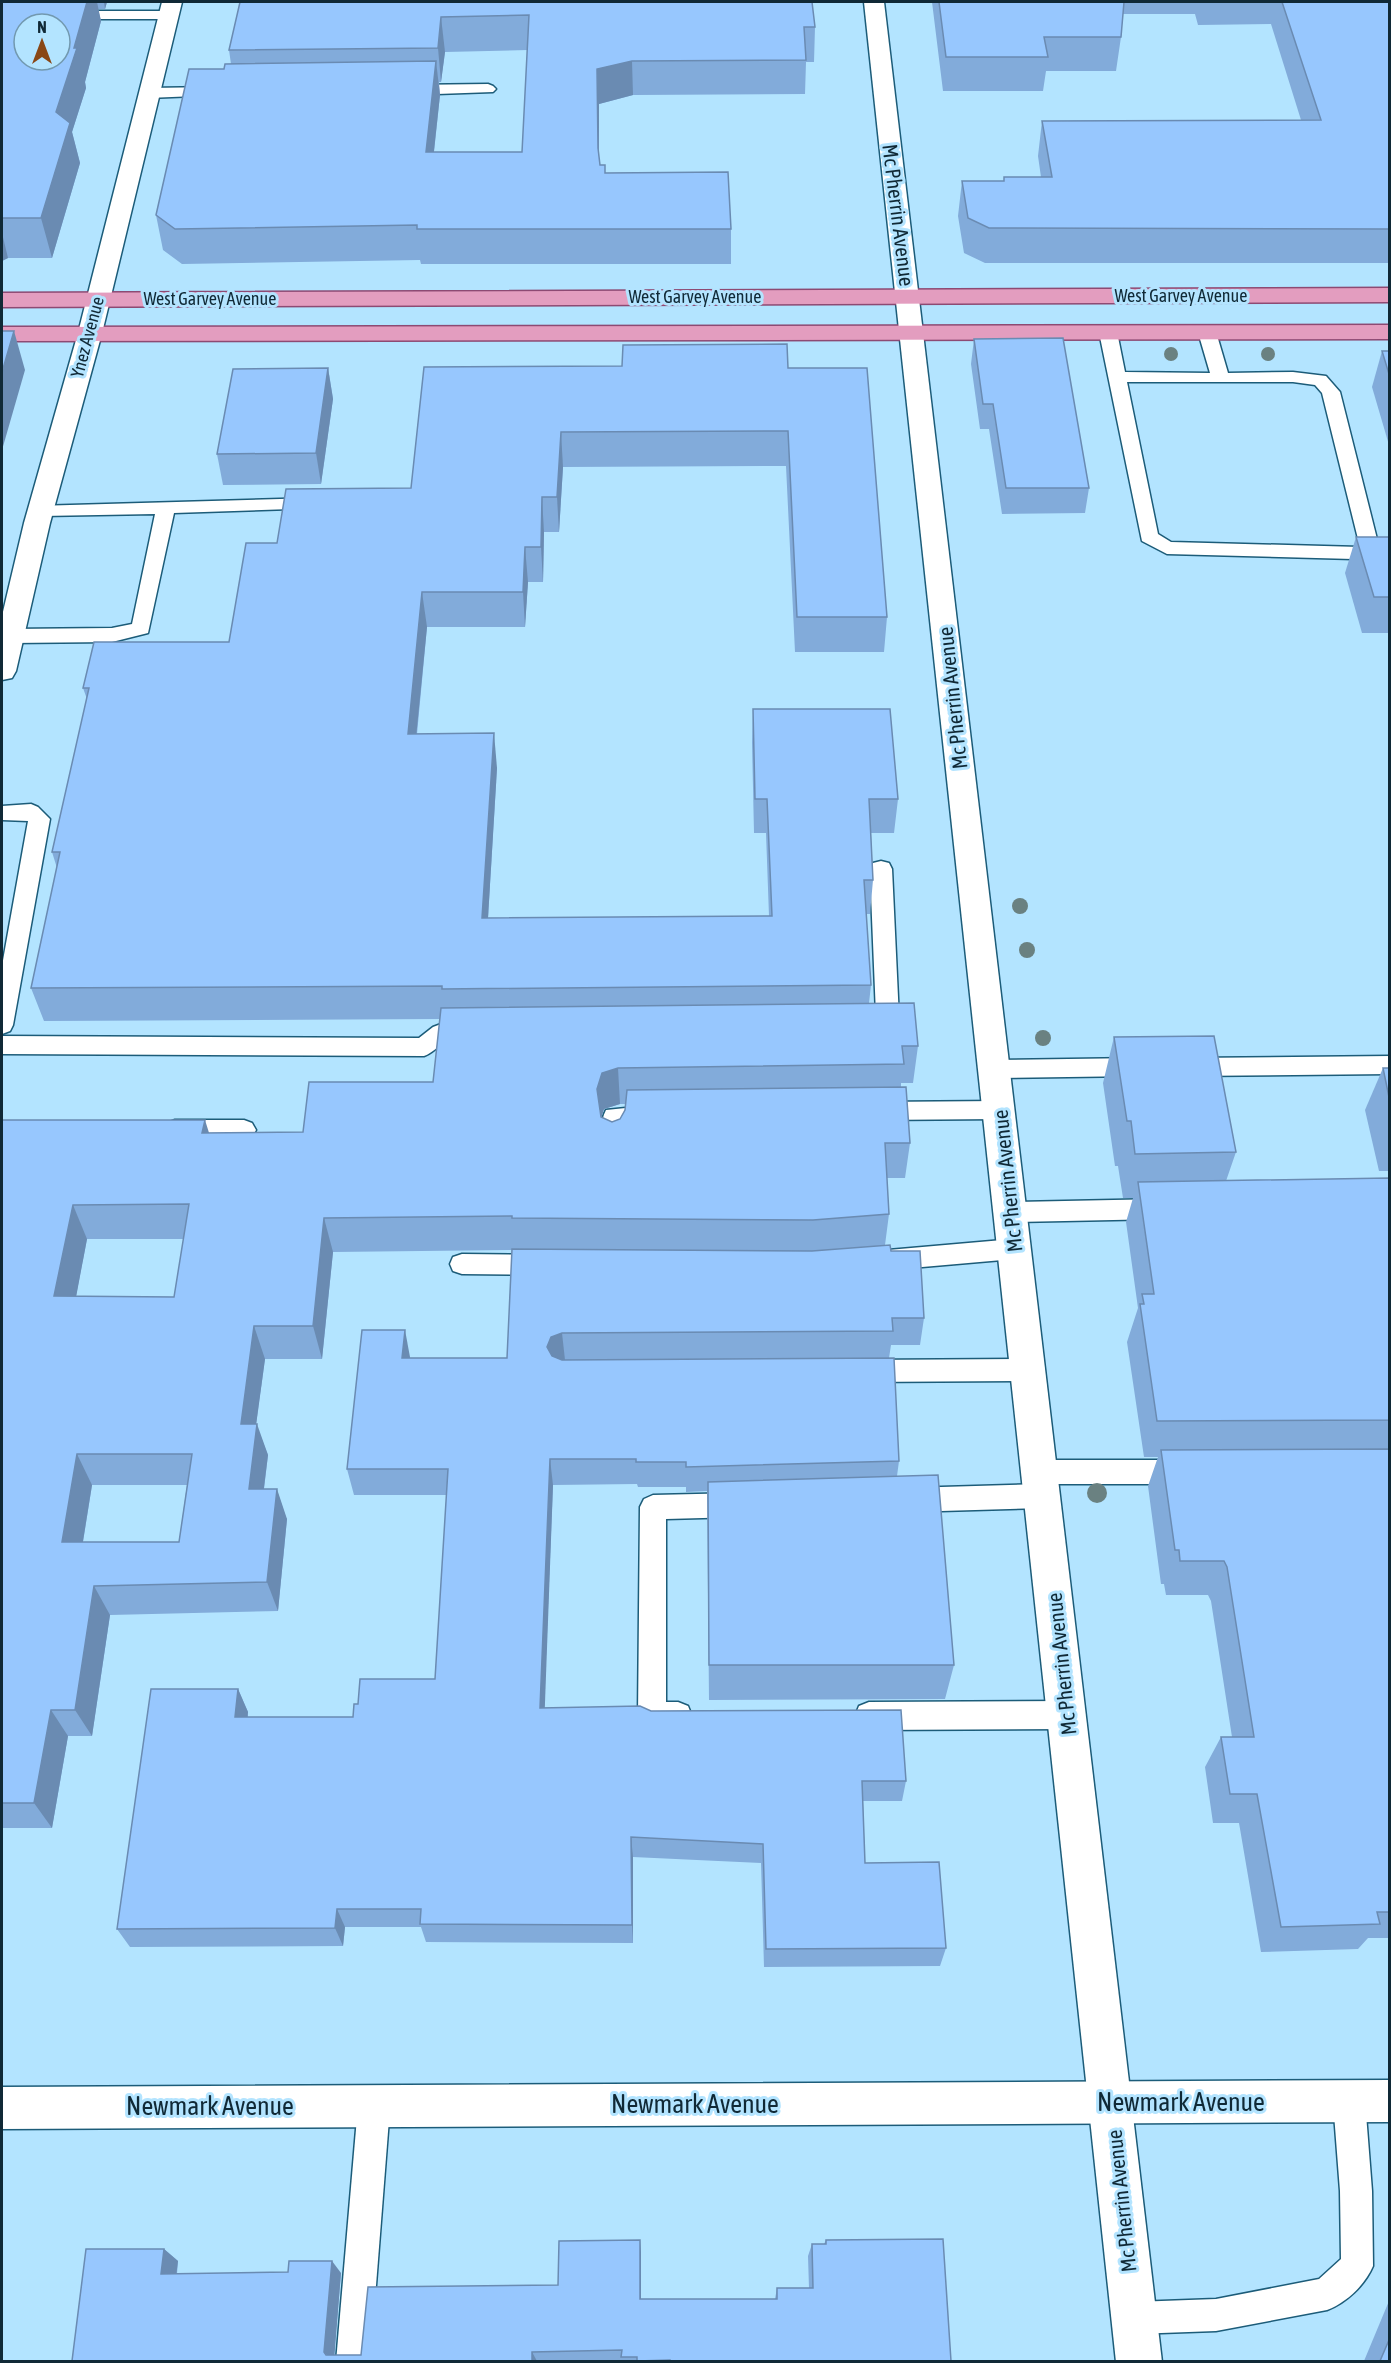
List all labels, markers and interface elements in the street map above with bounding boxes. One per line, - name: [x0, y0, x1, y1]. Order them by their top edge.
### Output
- north arrow: [12, 12, 72, 72]
- text: N: [37, 18, 47, 36]
- street label: Mc Pherrin Avenue: [878, 143, 920, 287]
- street label: West Garvey Avenue: [1115, 285, 1247, 306]
- street label: West Garvey Avenue: [629, 286, 761, 307]
- street label: West Garvey Avenue: [144, 288, 276, 309]
- street label: Ynez Avenue: [66, 294, 108, 380]
- street label: Mc Pherrin Avenue: [933, 626, 971, 770]
- street label: Mc Pherrin Avenue: [988, 1109, 1026, 1253]
- street label: Mc Pherrin Avenue: [1042, 1592, 1080, 1736]
- street label: Newmark Avenue: [1097, 2087, 1265, 2117]
- street label: Newmark Avenue: [611, 2089, 779, 2119]
- street label: Newmark Avenue: [126, 2091, 294, 2121]
- street label: Mc Pherrin Avenue: [1102, 2129, 1140, 2273]

